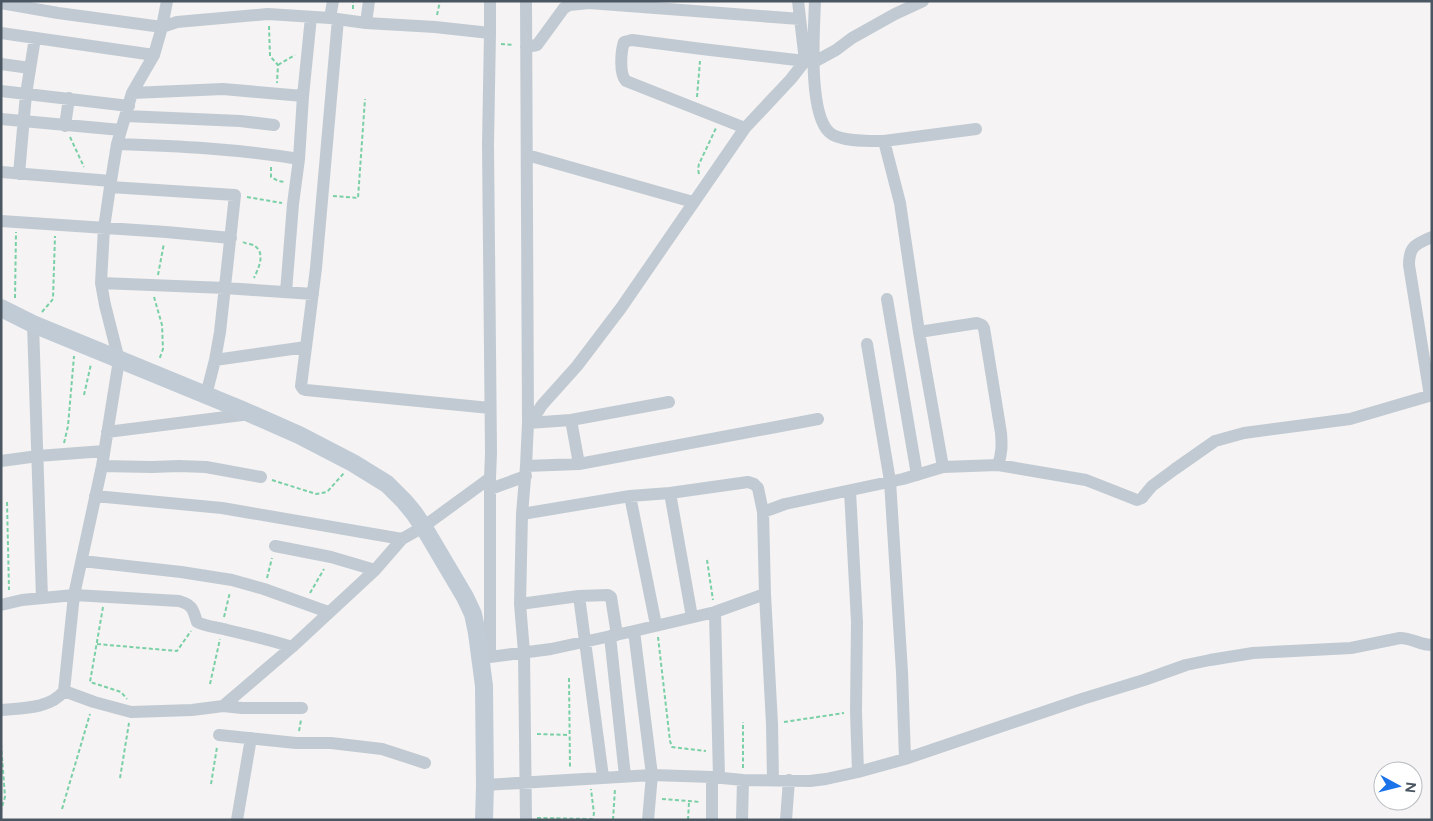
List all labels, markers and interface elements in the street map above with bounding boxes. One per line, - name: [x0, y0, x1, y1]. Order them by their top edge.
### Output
- north arrow: [1373, 761, 1423, 811]
- text: N: [1401, 781, 1420, 794]

